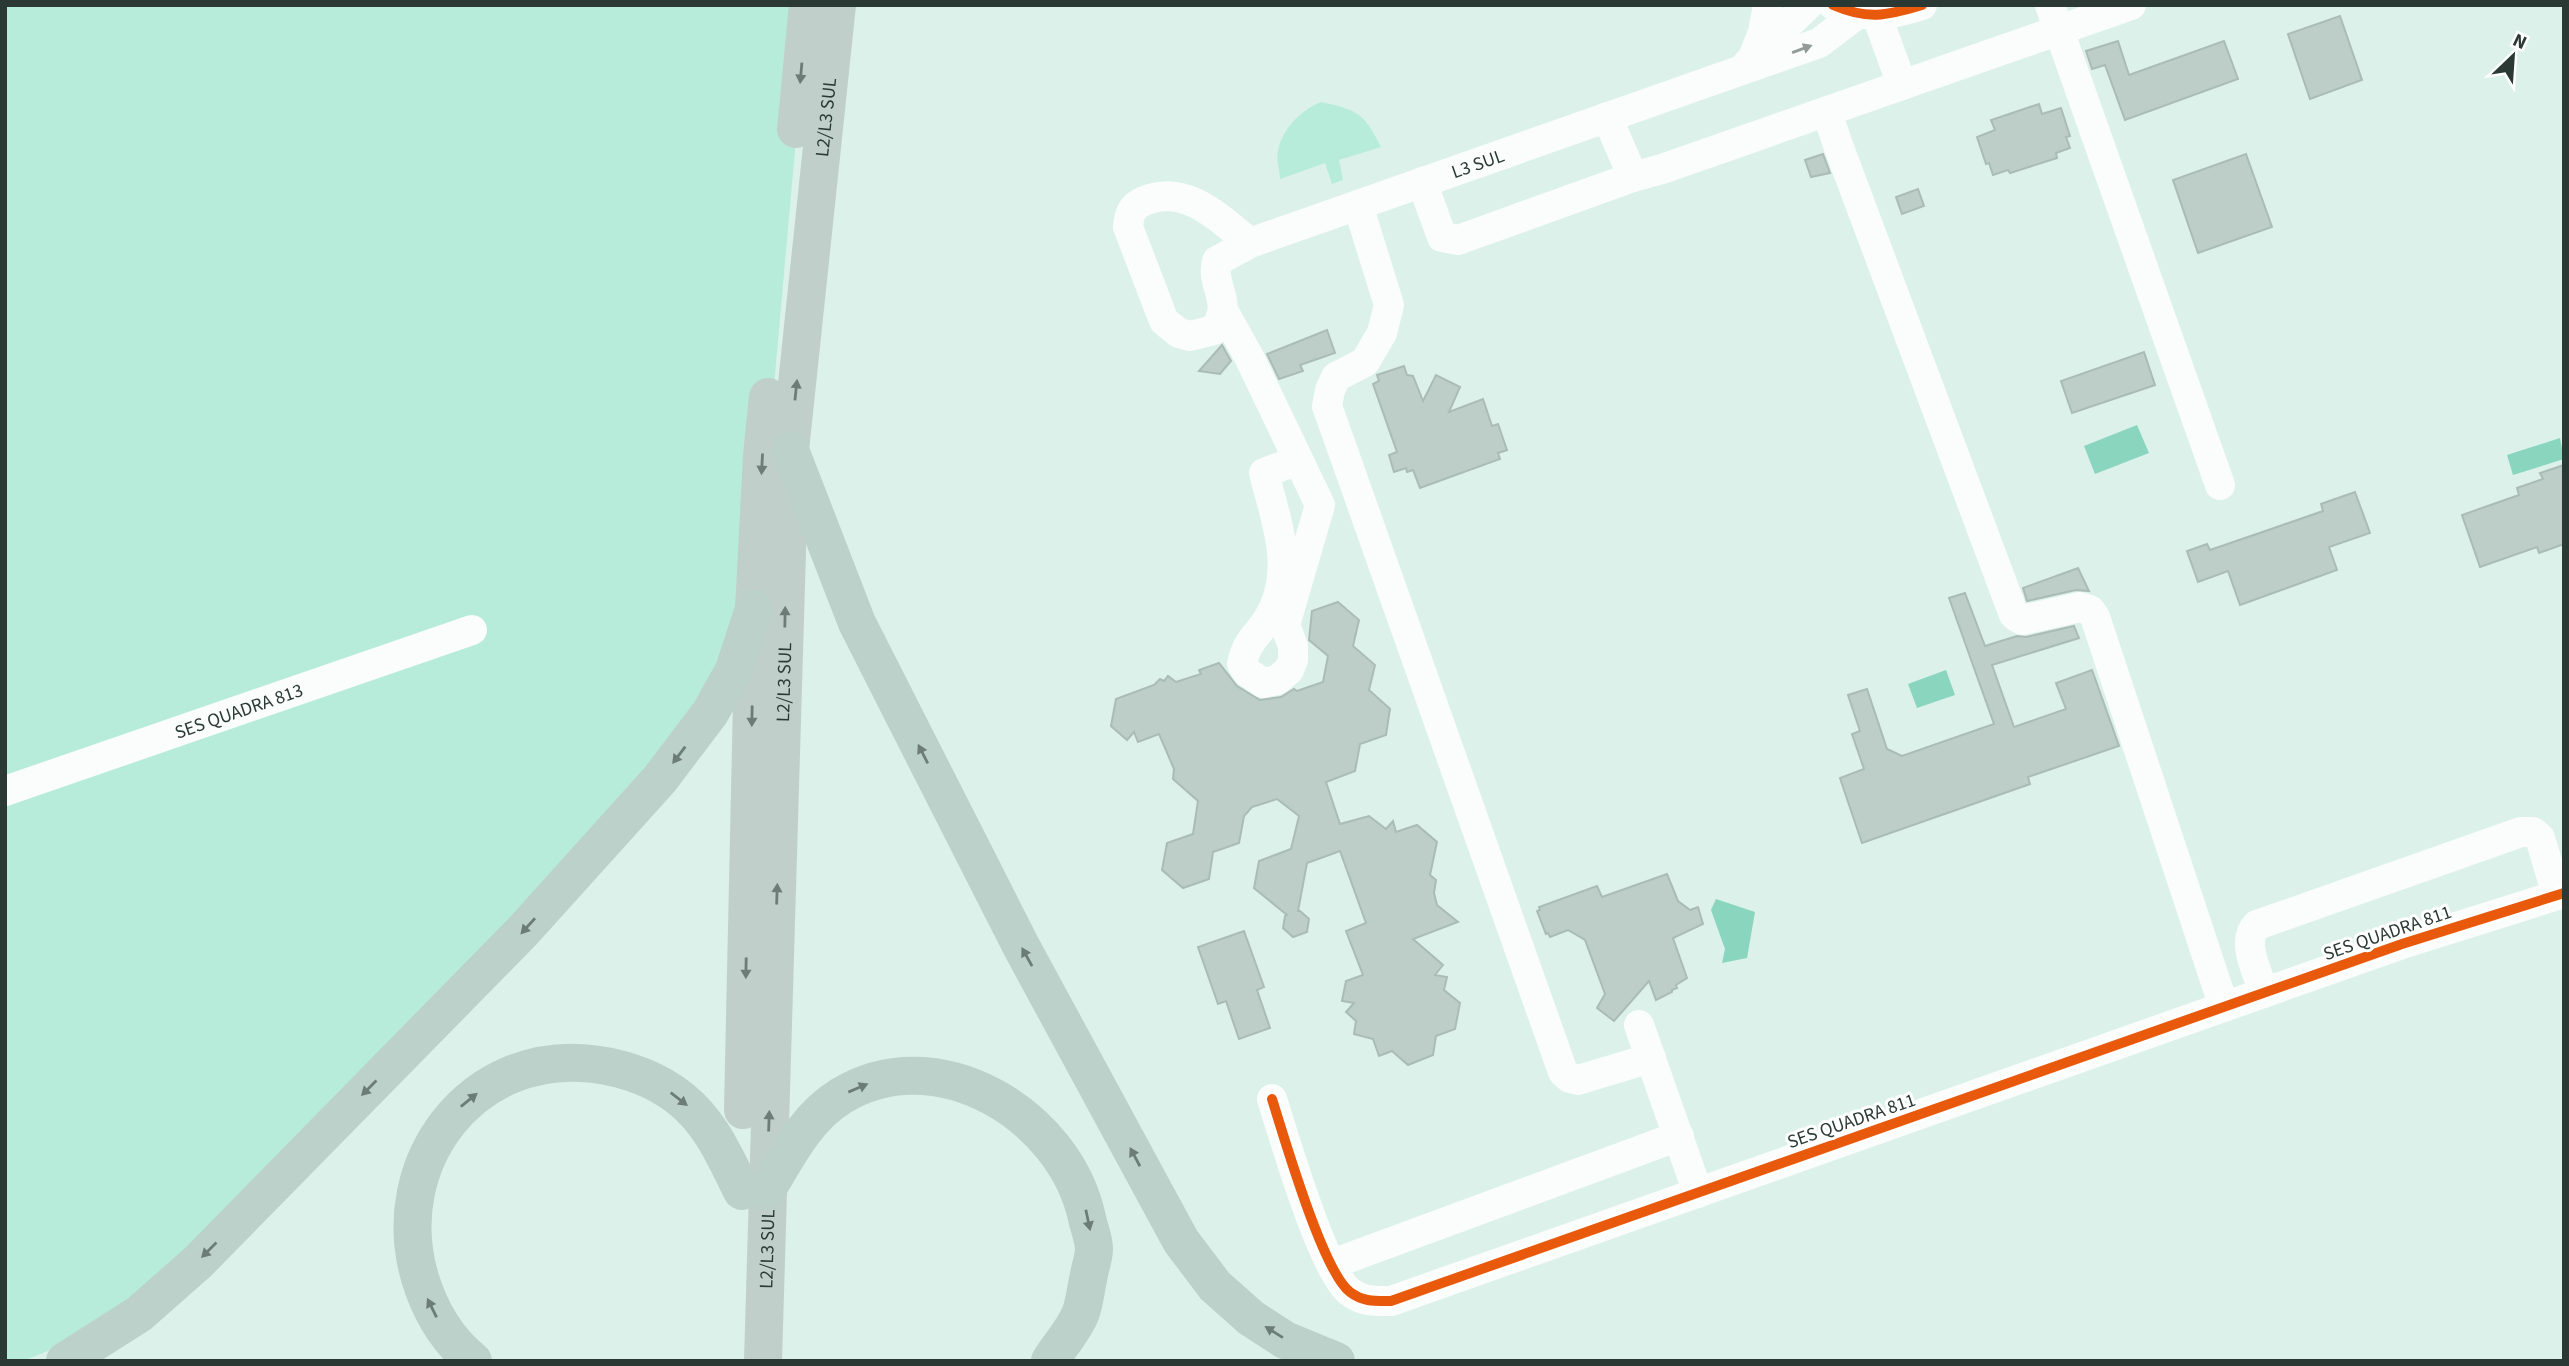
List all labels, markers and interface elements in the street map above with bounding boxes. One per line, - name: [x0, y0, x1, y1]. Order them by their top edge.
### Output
- north arrow: [2478, 21, 2548, 91]
- text: N: [2508, 27, 2531, 57]
- one-way arrow: [1792, 43, 1813, 54]
- one-way arrow: [796, 62, 807, 84]
- street label: L2/L3 SUL: [809, 76, 844, 158]
- street label: L3 SUL: [1448, 143, 1508, 186]
- one-way arrow: [790, 379, 801, 401]
- one-way arrow: [756, 453, 767, 475]
- one-way arrow: [780, 606, 791, 628]
- street label: L2/L3 SUL: [770, 642, 799, 722]
- street label: SES QUADRA 813: [171, 677, 307, 747]
- one-way arrow: [746, 705, 758, 727]
- one-way arrow: [918, 744, 929, 764]
- one-way arrow: [672, 746, 686, 764]
- one-way arrow: [772, 882, 783, 904]
- street label: SES QUADRA 811: [2320, 899, 2455, 968]
- one-way arrow: [520, 917, 536, 935]
- one-way arrow: [1021, 947, 1032, 967]
- one-way arrow: [741, 957, 752, 979]
- one-way arrow: [361, 1079, 377, 1096]
- one-way arrow: [848, 1082, 869, 1093]
- street label: SES QUADRA 811: [1784, 1087, 1919, 1156]
- one-way arrow: [459, 1092, 477, 1107]
- one-way arrow: [670, 1092, 688, 1107]
- one-way arrow: [764, 1110, 775, 1132]
- one-way arrow: [1130, 1146, 1142, 1166]
- street label: L2/L3 SUL: [753, 1209, 782, 1289]
- one-way arrow: [1082, 1209, 1093, 1231]
- one-way arrow: [201, 1242, 217, 1258]
- one-way arrow: [426, 1298, 437, 1318]
- one-way arrow: [1264, 1326, 1283, 1339]

